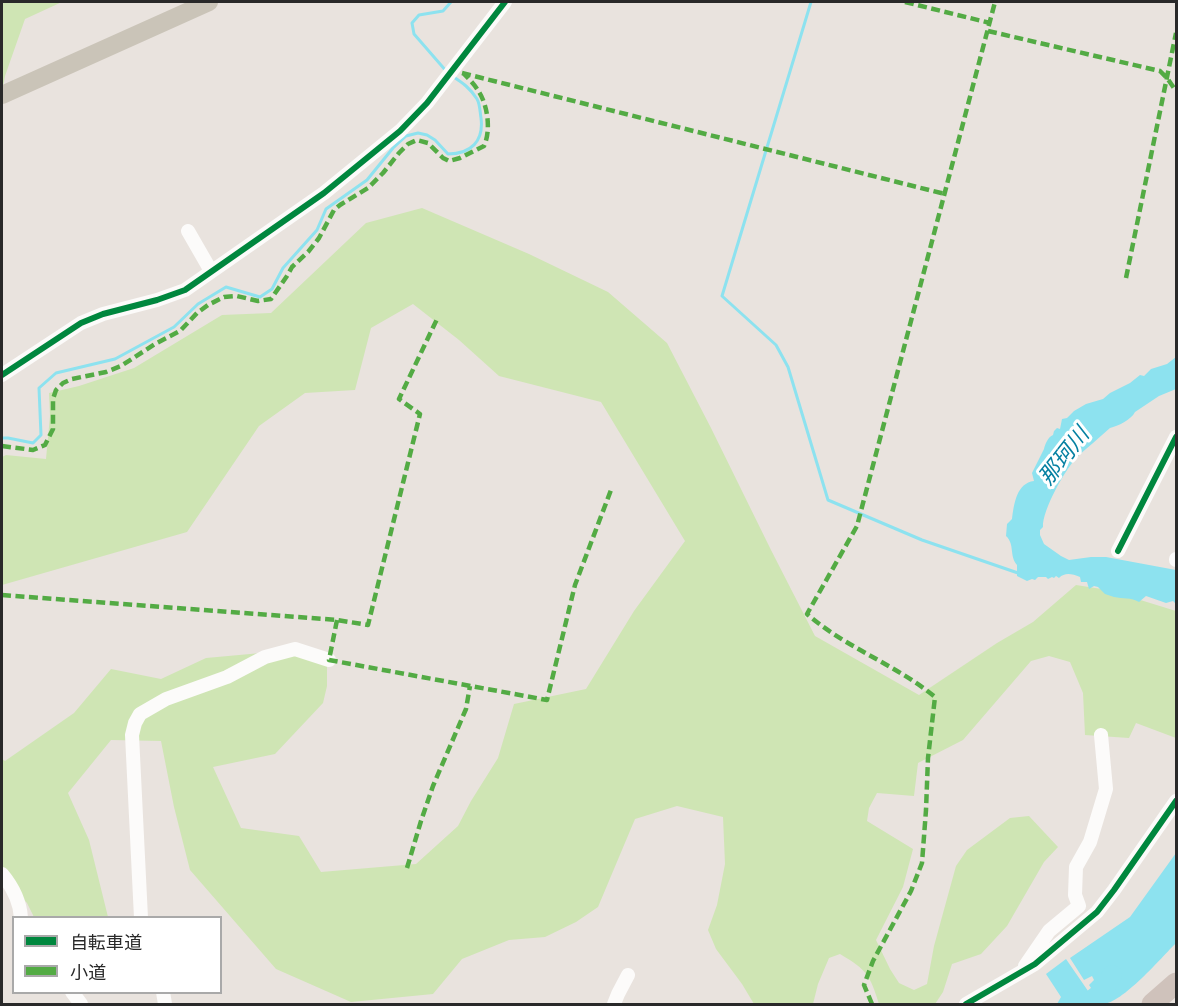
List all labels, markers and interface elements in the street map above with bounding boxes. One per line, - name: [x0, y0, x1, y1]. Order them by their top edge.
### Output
- water label: 那珂川: [1034, 423, 1096, 491]
- legend: [12, 916, 222, 994]
- text: 自転車道: [70, 932, 142, 954]
- text: 小道: [70, 962, 106, 984]

